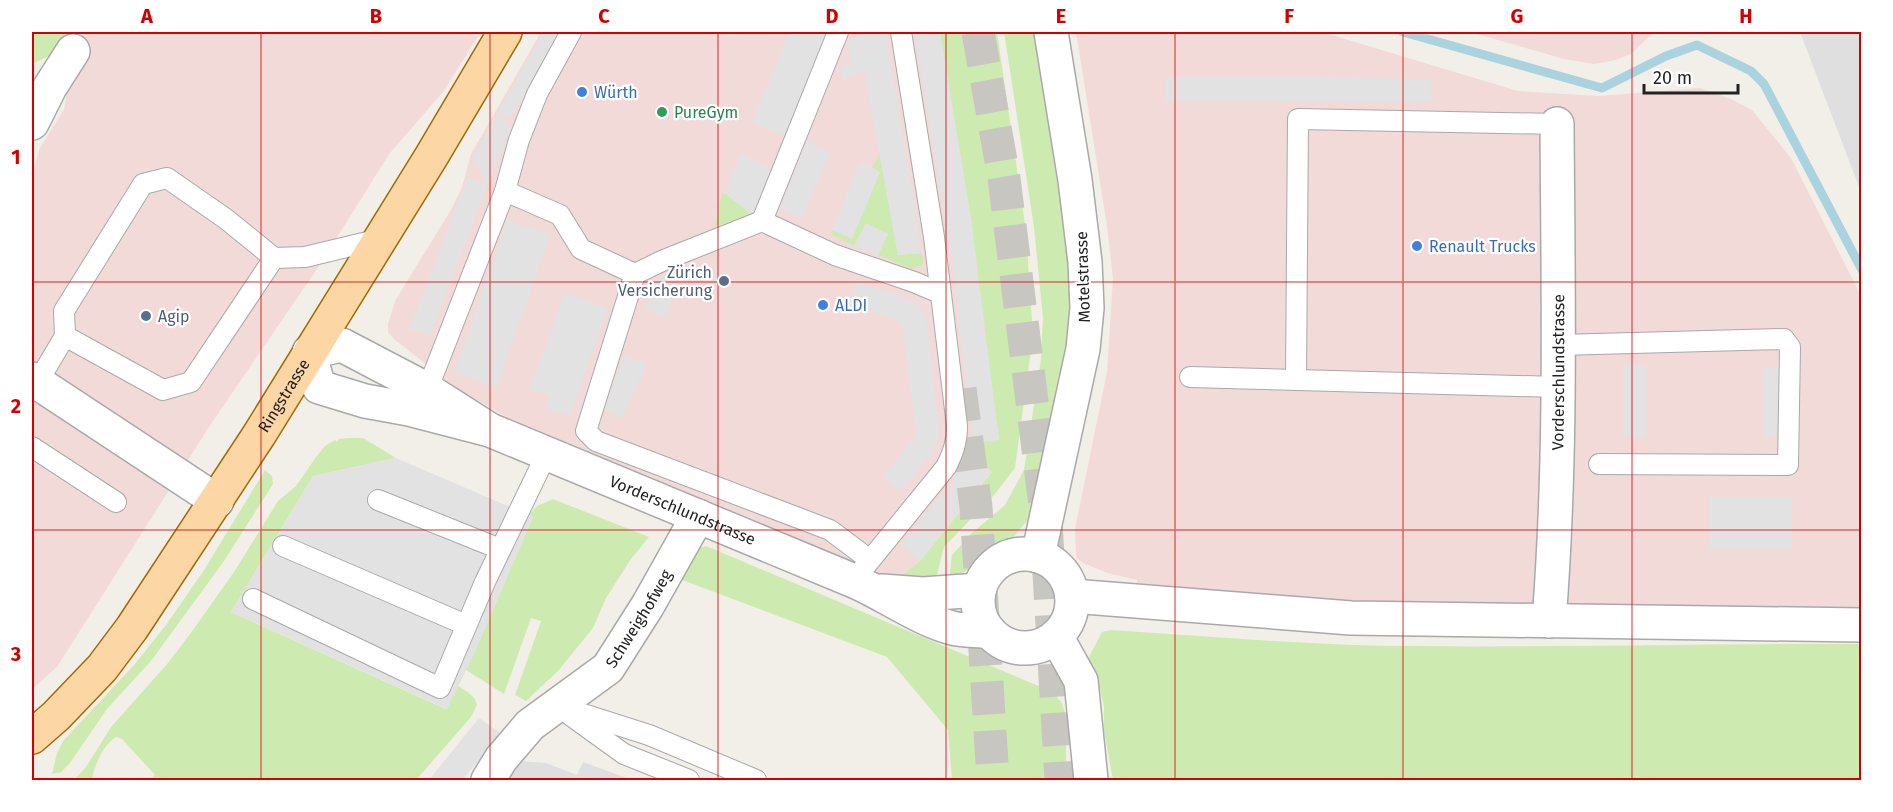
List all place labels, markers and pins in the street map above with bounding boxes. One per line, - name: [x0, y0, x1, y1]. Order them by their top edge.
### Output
- place label: Würth: [594, 83, 638, 102]
- marker: Würth: [575, 85, 589, 99]
- place label: PureGym: [674, 103, 738, 122]
- marker: PureGym: [655, 105, 669, 119]
- place label: Renault Trucks: [1429, 237, 1536, 256]
- marker: Renault Trucks: [1410, 239, 1424, 253]
- place label: Zürich Versicherung: [618, 263, 713, 300]
- marker: Zürich Versicherung: [717, 274, 731, 288]
- place label: ALDI: [835, 296, 867, 315]
- marker: ALDI: [816, 298, 830, 312]
- place label: Agip: [158, 307, 190, 326]
- marker: Agip: [139, 309, 153, 323]

